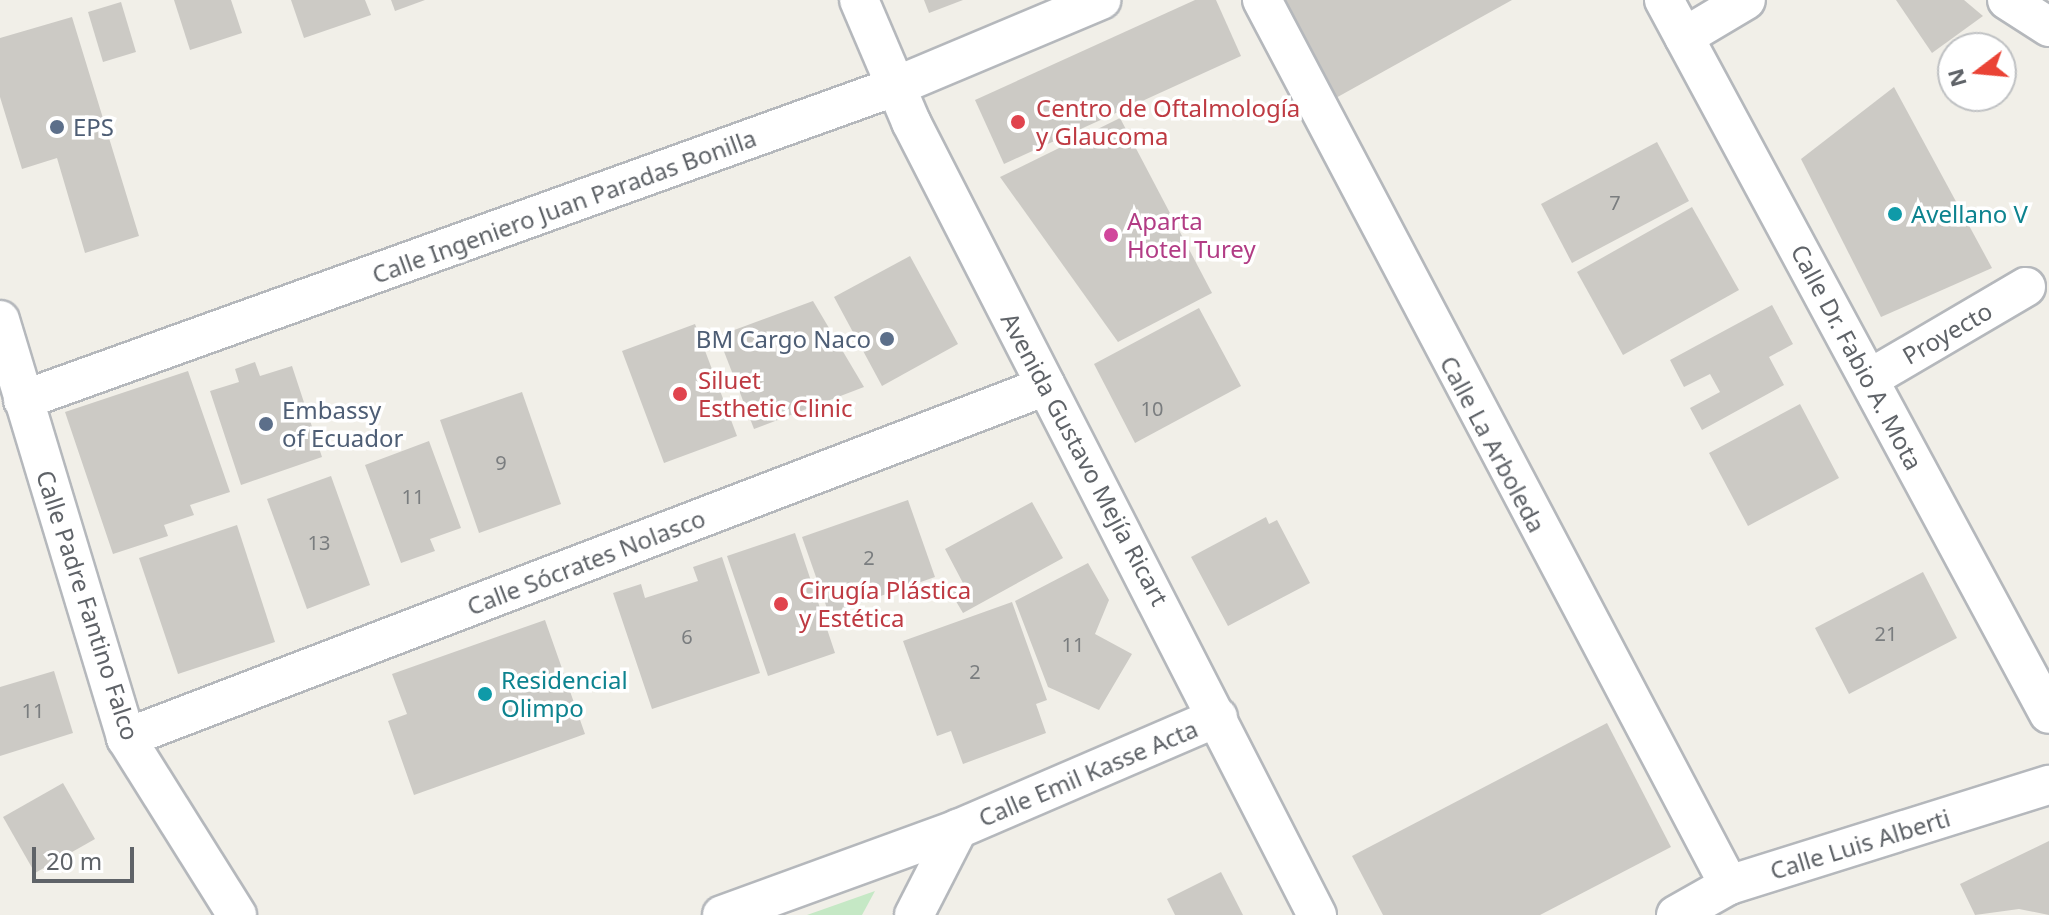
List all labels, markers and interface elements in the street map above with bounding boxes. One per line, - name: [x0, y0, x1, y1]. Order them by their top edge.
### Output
- north arrow: [1937, 32, 2017, 112]
- text: N: [1939, 65, 1973, 91]
- place label: Centro de Oftalmología y Glaucoma: [1036, 94, 1300, 150]
- marker: Centro de Oftalmología y Glaucoma: [1007, 111, 1029, 133]
- place label: EPS: [73, 113, 114, 141]
- marker: EPS: [48, 118, 66, 136]
- street label: Calle Ingeniero Juan Paradas Bonilla: [368, 123, 760, 289]
- house number: 7: [1609, 190, 1621, 214]
- place label: Avellano V: [1911, 200, 2028, 228]
- marker: Avellano V: [1886, 205, 1904, 223]
- place label: Aparta Hotel Turey: [1127, 207, 1256, 263]
- marker: Aparta Hotel Turey: [1102, 226, 1120, 244]
- street label: Calle Dr. Fabio A. Mota: [1785, 239, 1929, 475]
- street label: Proyecto: [1897, 296, 1997, 370]
- street label: Avenida Gustavo Mejía Ricart: [995, 308, 1175, 610]
- place label: BM Cargo Naco: [696, 325, 871, 353]
- marker: BM Cargo Naco: [878, 330, 896, 348]
- street label: Calle La Arboleda: [1434, 351, 1552, 537]
- place label: Siluet Esthetic Clinic: [698, 366, 853, 422]
- marker: Siluet Esthetic Clinic: [669, 383, 691, 405]
- place label: Embassy of Ecuador: [282, 396, 403, 452]
- house number: 10: [1141, 396, 1163, 420]
- marker: Embassy of Ecuador: [257, 415, 275, 433]
- house number: 9: [495, 450, 507, 474]
- street label: Calle Padre Fantino Falco: [31, 466, 145, 744]
- house number: 11: [402, 484, 424, 508]
- street label: Calle Sócrates Nolasco: [463, 503, 709, 621]
- house number: 13: [308, 530, 330, 554]
- house number: 2: [863, 545, 875, 569]
- place label: Cirugía Plástica y Estética: [799, 576, 971, 632]
- marker: Cirugía Plástica y Estética: [770, 593, 792, 615]
- house number: 21: [1875, 621, 1897, 645]
- house number: 6: [681, 624, 693, 648]
- house number: 11: [1062, 632, 1084, 656]
- house number: 2: [969, 659, 981, 683]
- place label: Residencial Olimpo: [501, 666, 628, 722]
- marker: Residencial Olimpo: [476, 685, 494, 703]
- house number: 11: [22, 698, 44, 722]
- street label: Calle Emil Kasse Acta: [974, 714, 1202, 832]
- street label: Calle Luis Alberti: [1767, 803, 1953, 885]
- scale bar: [36, 831, 138, 881]
- text: 20 m: [46, 844, 102, 877]

